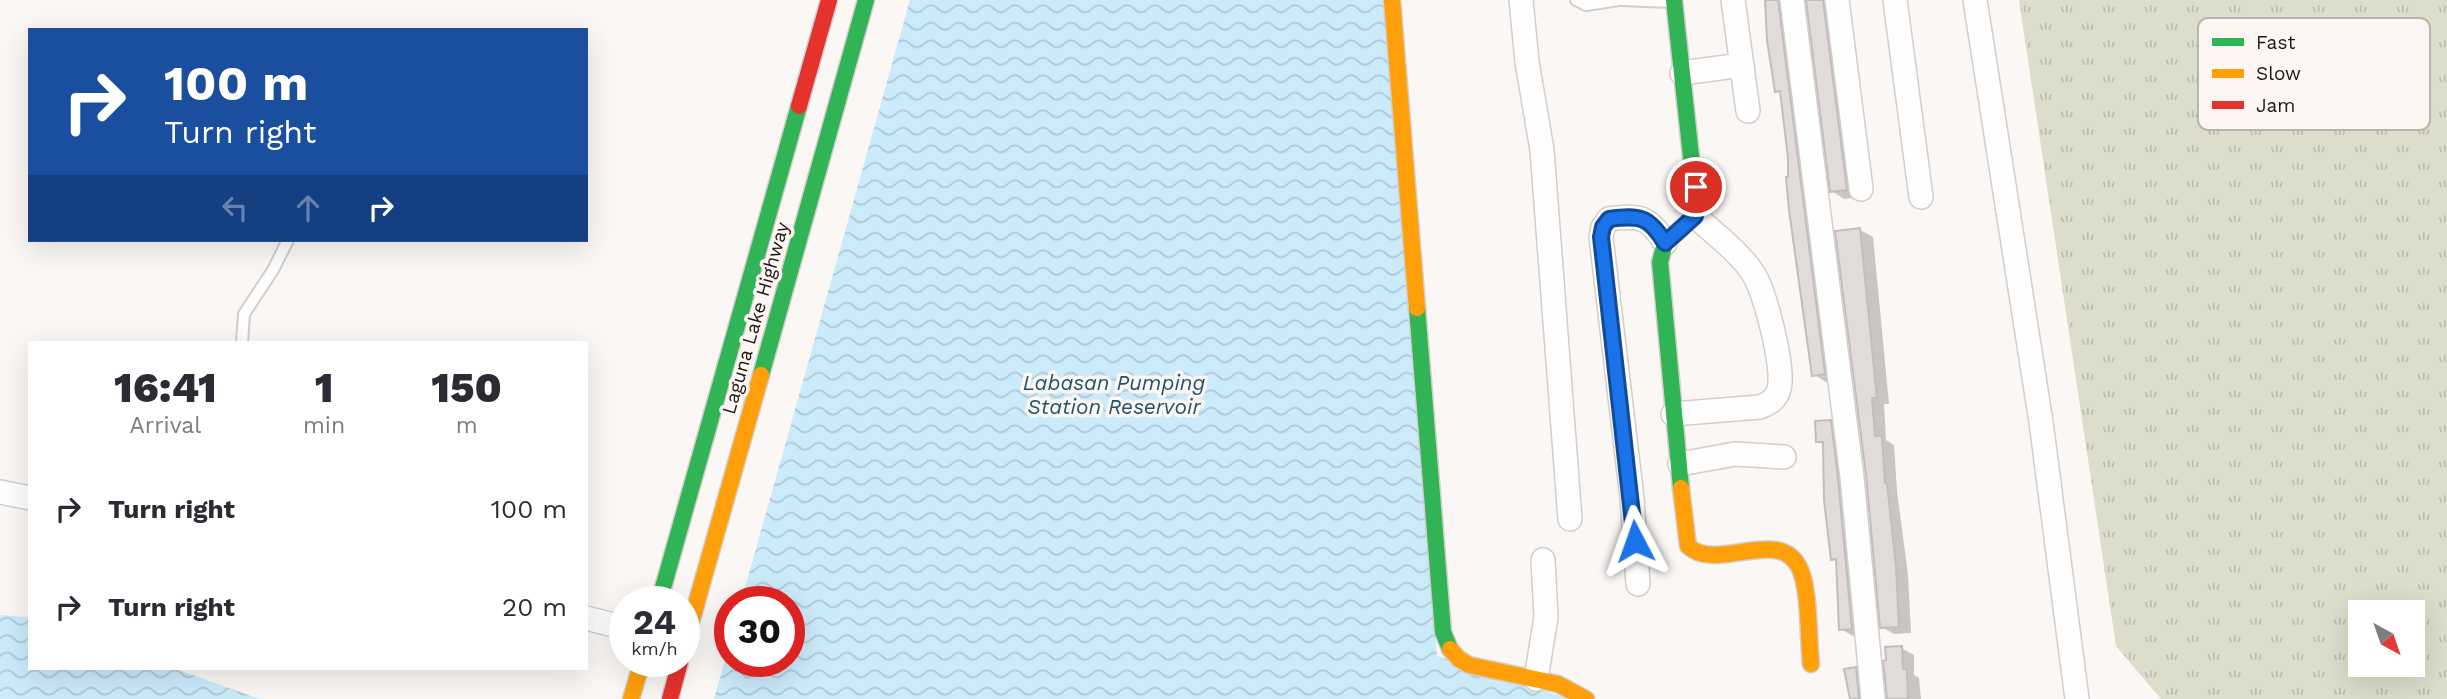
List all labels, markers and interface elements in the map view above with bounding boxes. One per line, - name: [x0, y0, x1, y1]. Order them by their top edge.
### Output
- legend: [2198, 18, 2430, 130]
- text: Fast: [2256, 31, 2295, 54]
- text: 100 m: [164, 54, 308, 112]
- icon: right: [49, 56, 140, 147]
- text: Slow: [2256, 62, 2301, 85]
- text: Jam: [2256, 94, 2295, 117]
- text: Turn right: [164, 113, 316, 151]
- pin: [1666, 157, 1726, 217]
- icon: arrive: [1677, 168, 1715, 206]
- icon: left: [216, 189, 254, 227]
- icon: ahead: [289, 189, 327, 227]
- icon: right: [362, 189, 400, 227]
- street label: Laguna Lake Highway: [717, 219, 794, 417]
- text: 16:41: [114, 363, 217, 412]
- text: 1: [315, 363, 333, 412]
- text: 150: [431, 363, 502, 412]
- water label: Labasan Pumping Station Reservoir: [1023, 370, 1205, 419]
- text: Arrival: [130, 412, 201, 439]
- text: min: [303, 412, 345, 439]
- text: m: [456, 412, 478, 439]
- icon: right: [49, 490, 87, 528]
- text: Turn right: [108, 494, 235, 524]
- text: 100 m: [491, 494, 567, 524]
- position arrow: [1598, 504, 1672, 578]
- speed limit sign: 30: [714, 586, 805, 677]
- icon: right: [49, 588, 87, 626]
- text: Turn right: [108, 592, 235, 622]
- text: 20 m: [502, 592, 567, 622]
- north arrow: [2348, 600, 2426, 677]
- map controls: [2348, 600, 2425, 677]
- text: 24: [633, 601, 676, 643]
- text: km/h: [631, 638, 678, 659]

